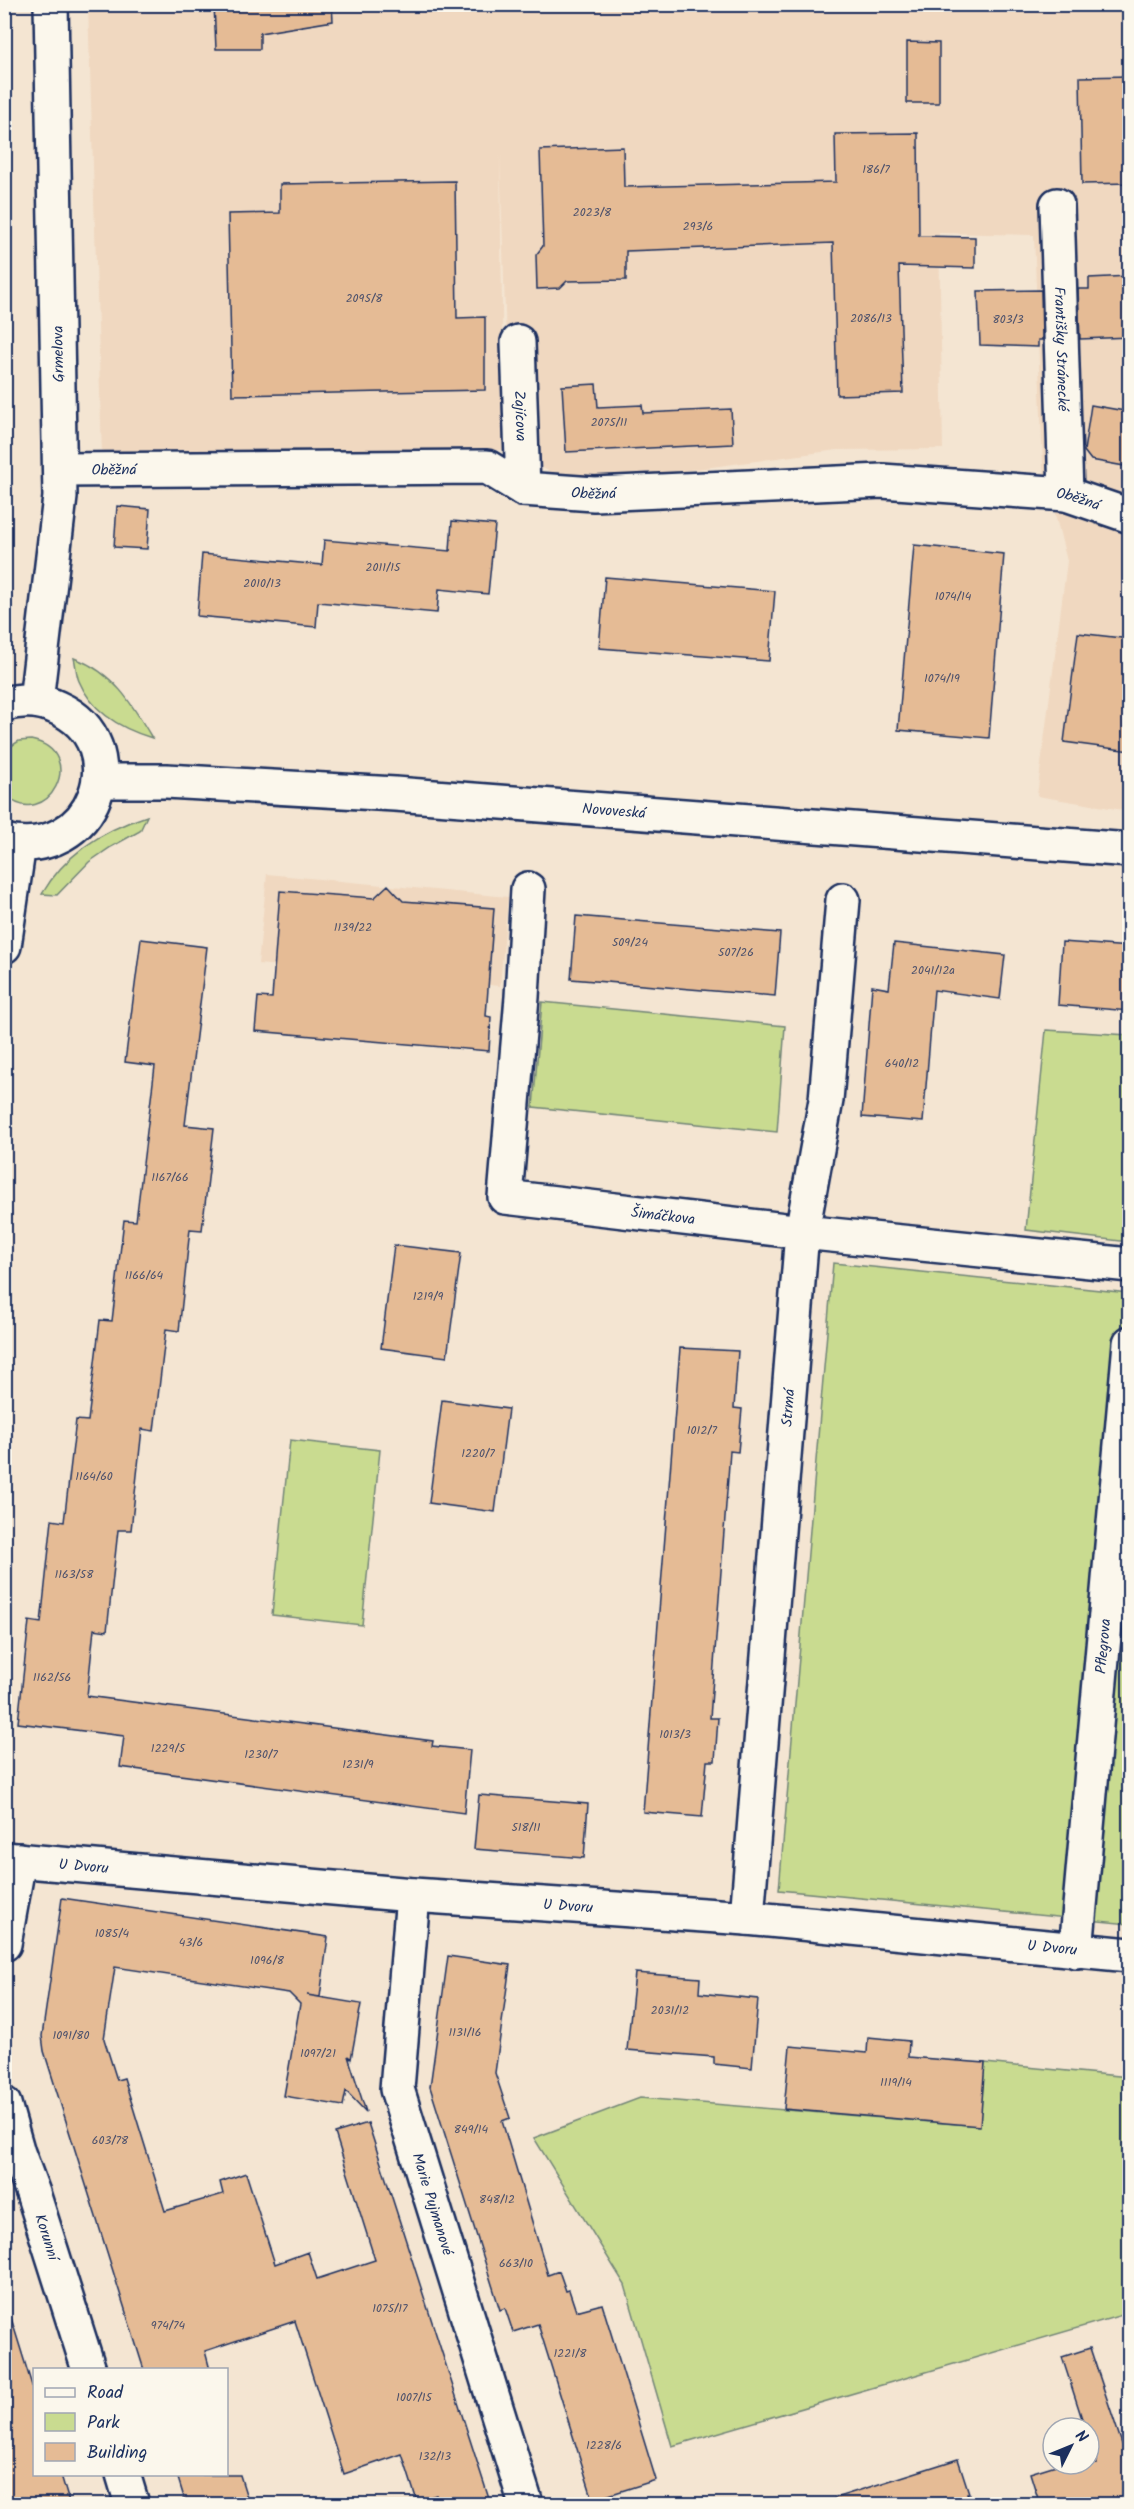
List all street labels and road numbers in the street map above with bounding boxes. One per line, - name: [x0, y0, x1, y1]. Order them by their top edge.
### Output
- street label: Františky Stránecké: [1047, 286, 1074, 413]
- street label: Grmelova: [47, 325, 71, 383]
- street label: Zajícova: [507, 390, 532, 442]
- street label: Oběžná: [91, 458, 139, 483]
- street label: Oběžná: [570, 481, 619, 507]
- street label: Oběžná: [1055, 482, 1105, 518]
- street label: Novoveská: [581, 797, 649, 826]
- street label: Šimáčkova: [629, 1201, 696, 1232]
- street label: Strmá: [775, 1386, 803, 1428]
- street label: Pflegrova: [1090, 1618, 1118, 1675]
- street label: U Dvoru: [58, 1853, 110, 1881]
- street label: U Dvoru: [542, 1893, 594, 1920]
- street label: U Dvoru: [1026, 1934, 1078, 1963]
- street label: Marie Pujmanové: [405, 2150, 459, 2260]
- street label: Korunní: [27, 2211, 65, 2266]

